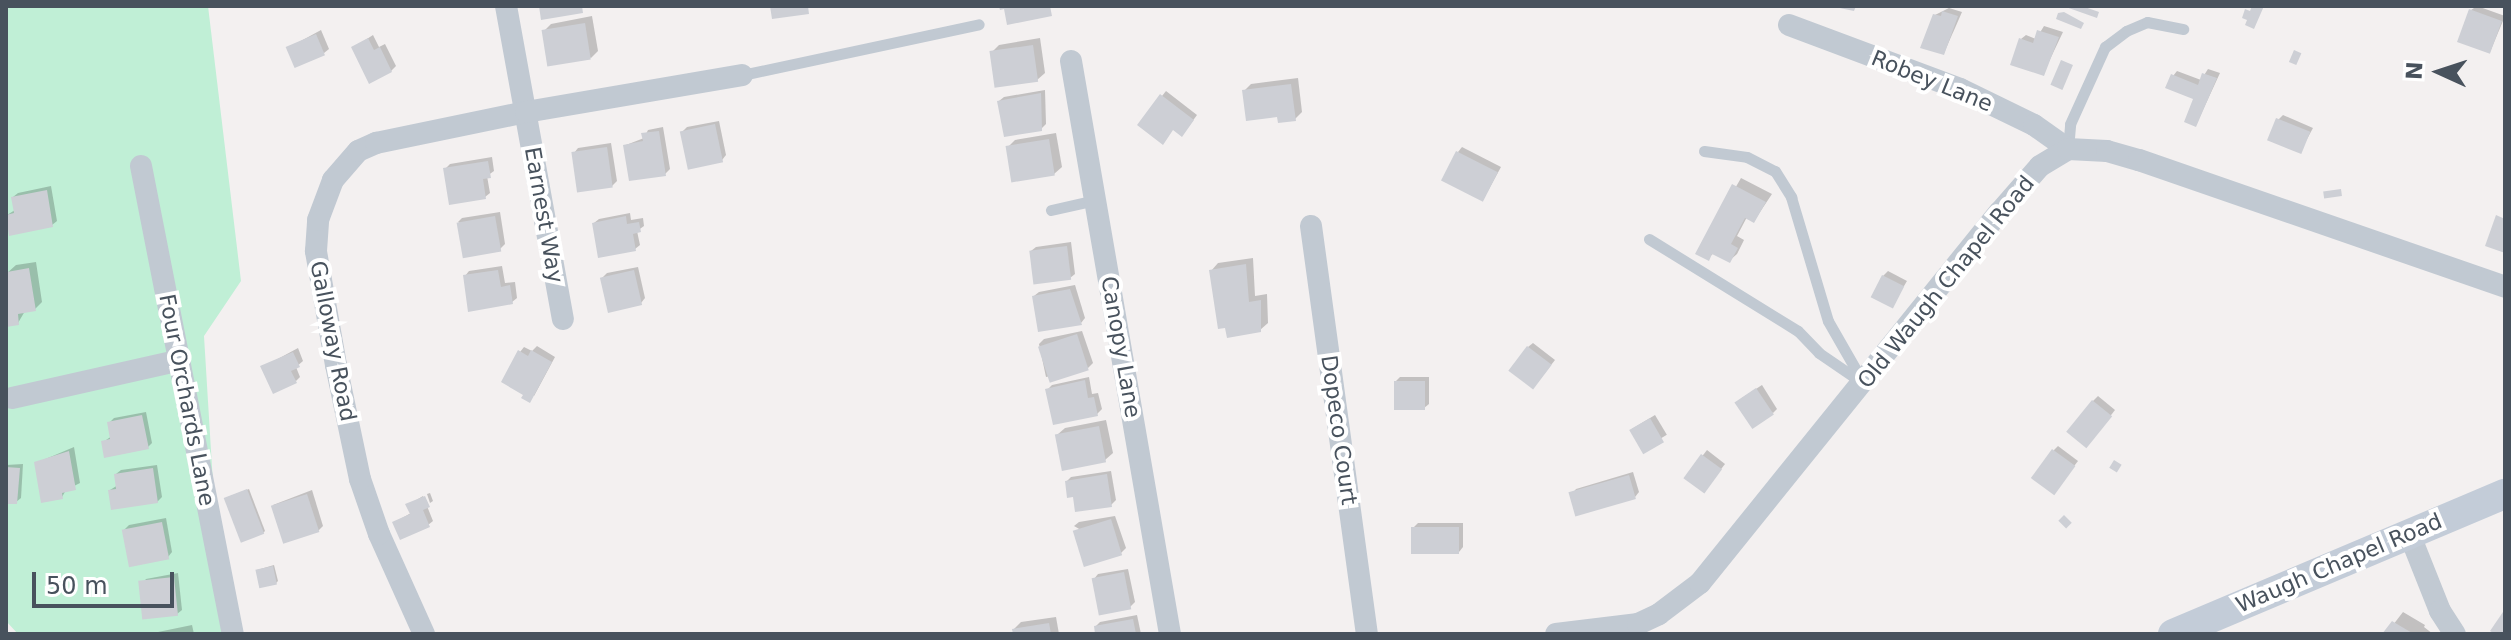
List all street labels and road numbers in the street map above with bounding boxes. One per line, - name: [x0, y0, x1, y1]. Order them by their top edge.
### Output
- street label: Robey Lane: [1867, 45, 1997, 117]
- street label: Earnest Way: [519, 145, 569, 285]
- street label: Old Waugh Chapel Road: [1852, 170, 2040, 394]
- street label: Galloway Road: [305, 259, 361, 423]
- street label: Canopy Lane: [1096, 274, 1146, 420]
- street label: Four Orchards Lane: [154, 292, 220, 508]
- street label: Dopeco Court: [1315, 353, 1363, 507]
- street label: Waugh Chapel Road: [2232, 508, 2446, 618]

